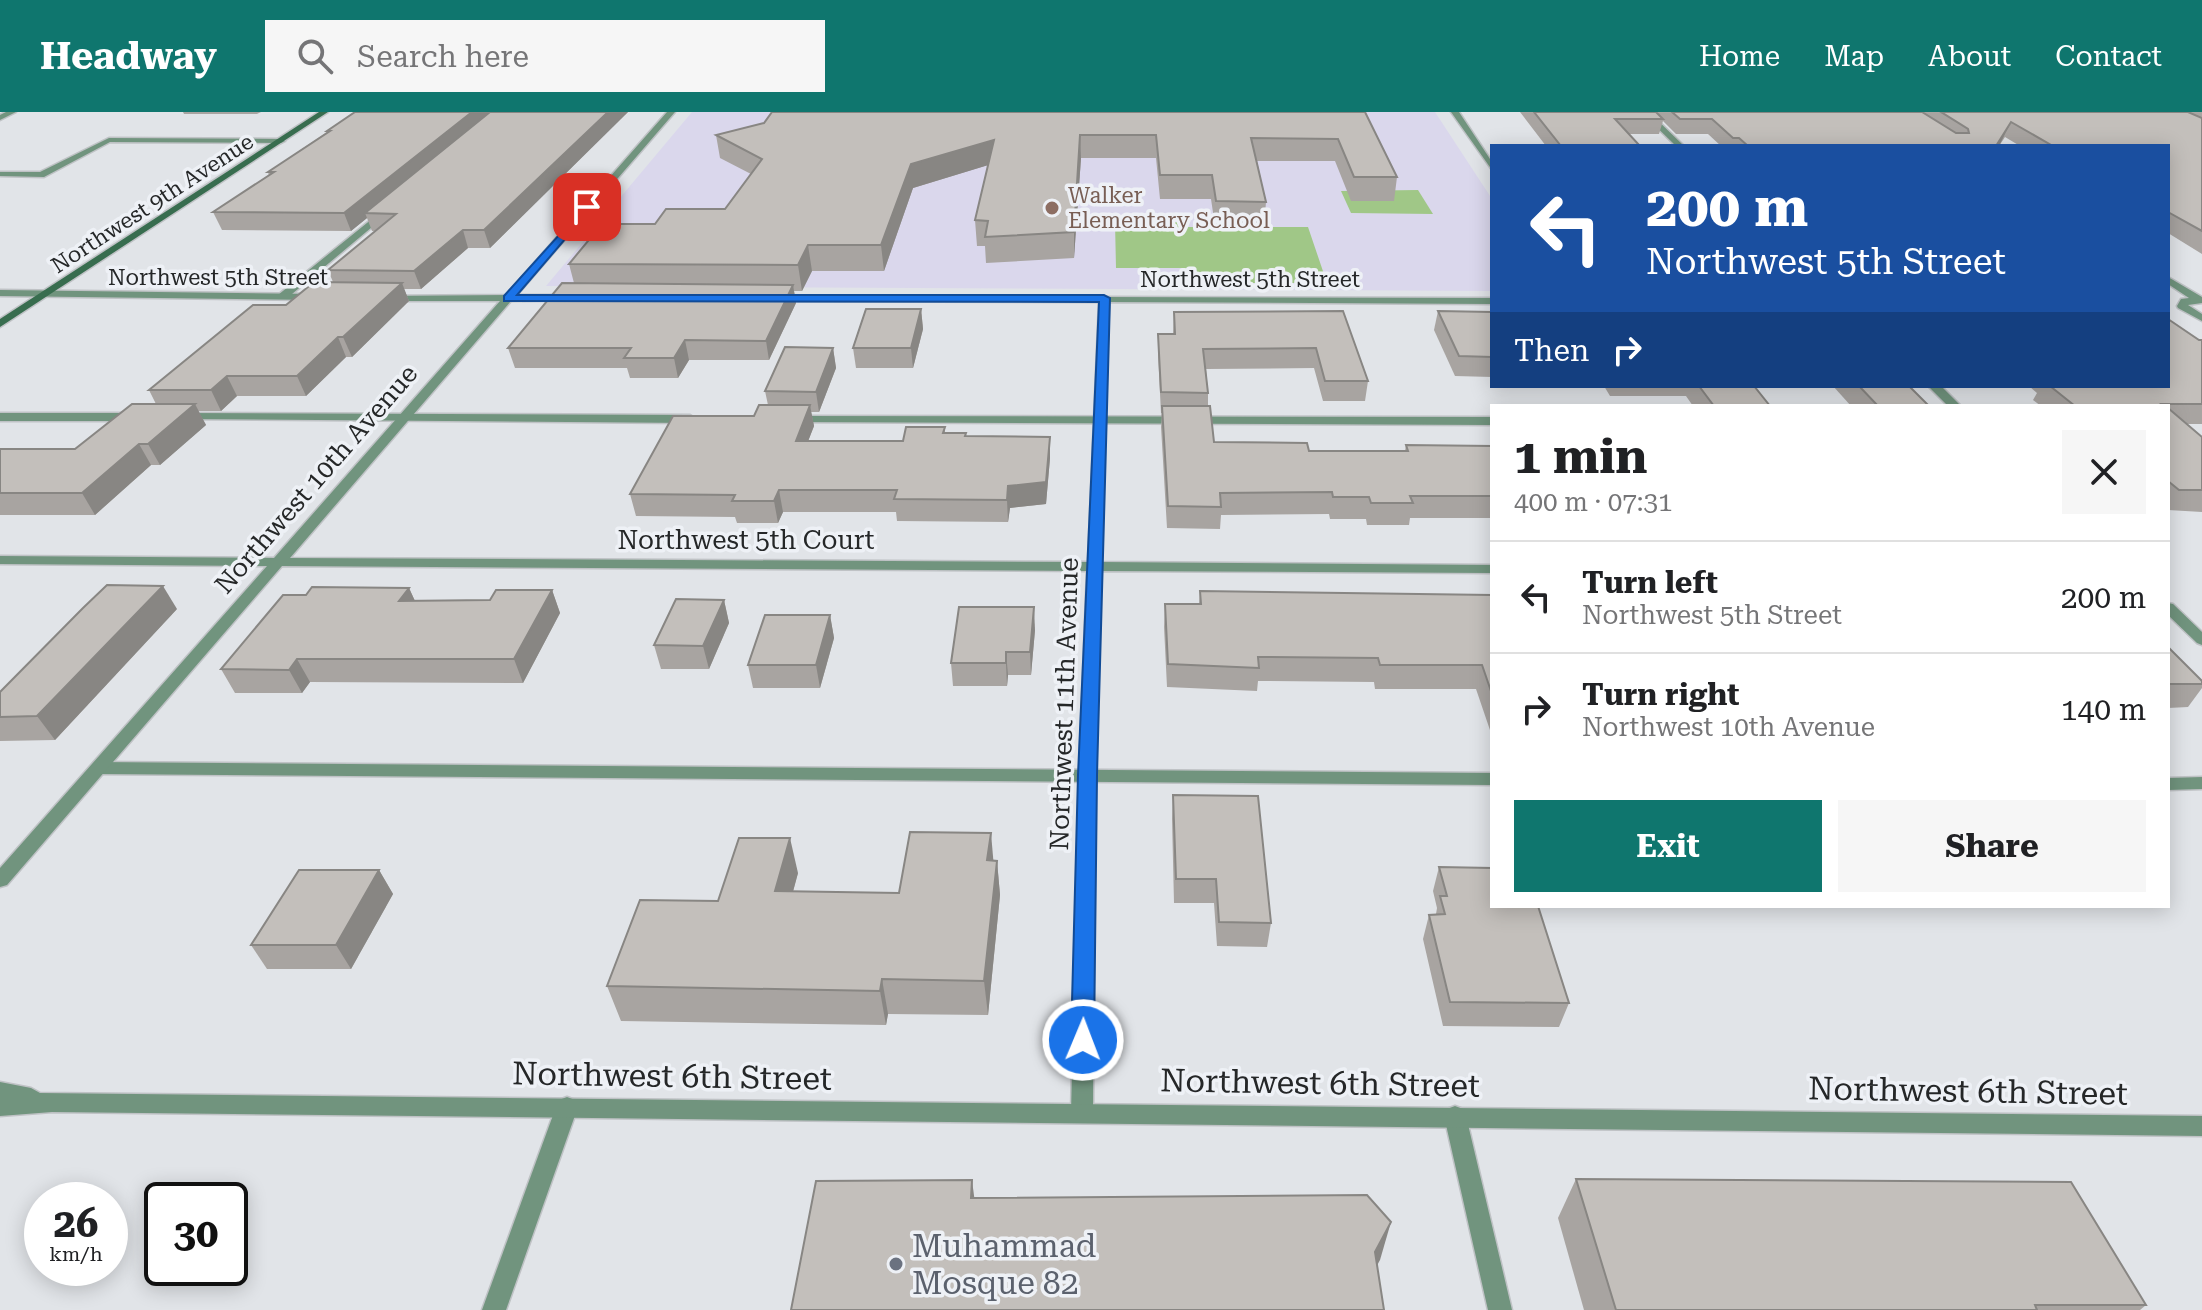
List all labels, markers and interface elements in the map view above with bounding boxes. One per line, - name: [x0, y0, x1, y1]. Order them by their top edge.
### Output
- search box: [265, 20, 825, 92]
- text: Headway: [40, 34, 217, 78]
- icon: search: [293, 34, 337, 78]
- text: Search here: [357, 39, 529, 74]
- text: Home: [1699, 40, 1780, 73]
- text: Map: [1824, 40, 1884, 73]
- text: About: [1928, 40, 2011, 73]
- text: Contact: [2055, 40, 2162, 73]
- street label: Northwest 9th Avenue: [47, 129, 258, 278]
- pin: [553, 173, 621, 241]
- text: 200 m: [1646, 174, 1808, 240]
- icon: left: [1514, 176, 1618, 280]
- place label: Walker Elementary School: [1068, 183, 1270, 233]
- icon: arrive: [565, 185, 609, 229]
- marker: Walker Elementary School: [1043, 199, 1061, 217]
- text: Northwest 5th Street: [1646, 241, 2006, 283]
- street label: Northwest 5th Street: [108, 265, 328, 290]
- street label: Northwest 5th Street: [1140, 267, 1360, 292]
- icon: right: [1605, 328, 1649, 372]
- text: Then: [1514, 333, 1589, 368]
- street label: Northwest 10th Avenue: [209, 359, 423, 599]
- text: 1 min: [1514, 429, 1647, 485]
- button: close: [2062, 430, 2146, 514]
- text: 400 m · 07:31: [1514, 487, 1673, 517]
- street label: Northwest 5th Court: [617, 525, 875, 555]
- street label: Northwest 11th Avenue: [1044, 557, 1084, 851]
- text: Turn left: [1582, 565, 1718, 600]
- icon: left: [1514, 575, 1558, 619]
- text: 200 m: [2061, 580, 2146, 615]
- text: Northwest 5th Street: [1582, 600, 1842, 630]
- text: Turn right: [1582, 677, 1739, 712]
- icon: right: [1514, 687, 1558, 731]
- text: 140 m: [2061, 692, 2146, 727]
- text: Northwest 10th Avenue: [1582, 712, 1875, 742]
- button: Exit: [1514, 800, 1822, 892]
- button: Share: [1838, 800, 2146, 892]
- position arrow: [1041, 998, 1125, 1082]
- street label: Northwest 6th Street: [512, 1054, 832, 1098]
- street label: Northwest 6th Street: [1160, 1061, 1480, 1105]
- street label: Northwest 6th Street: [1808, 1069, 2128, 1113]
- speed limit sign: 30: [144, 1182, 248, 1286]
- text: 26: [54, 1200, 98, 1247]
- place label: Muhammad Mosque 82: [912, 1227, 1096, 1302]
- text: km/h: [49, 1242, 103, 1266]
- marker: Muhammad Mosque 82: [887, 1255, 905, 1273]

